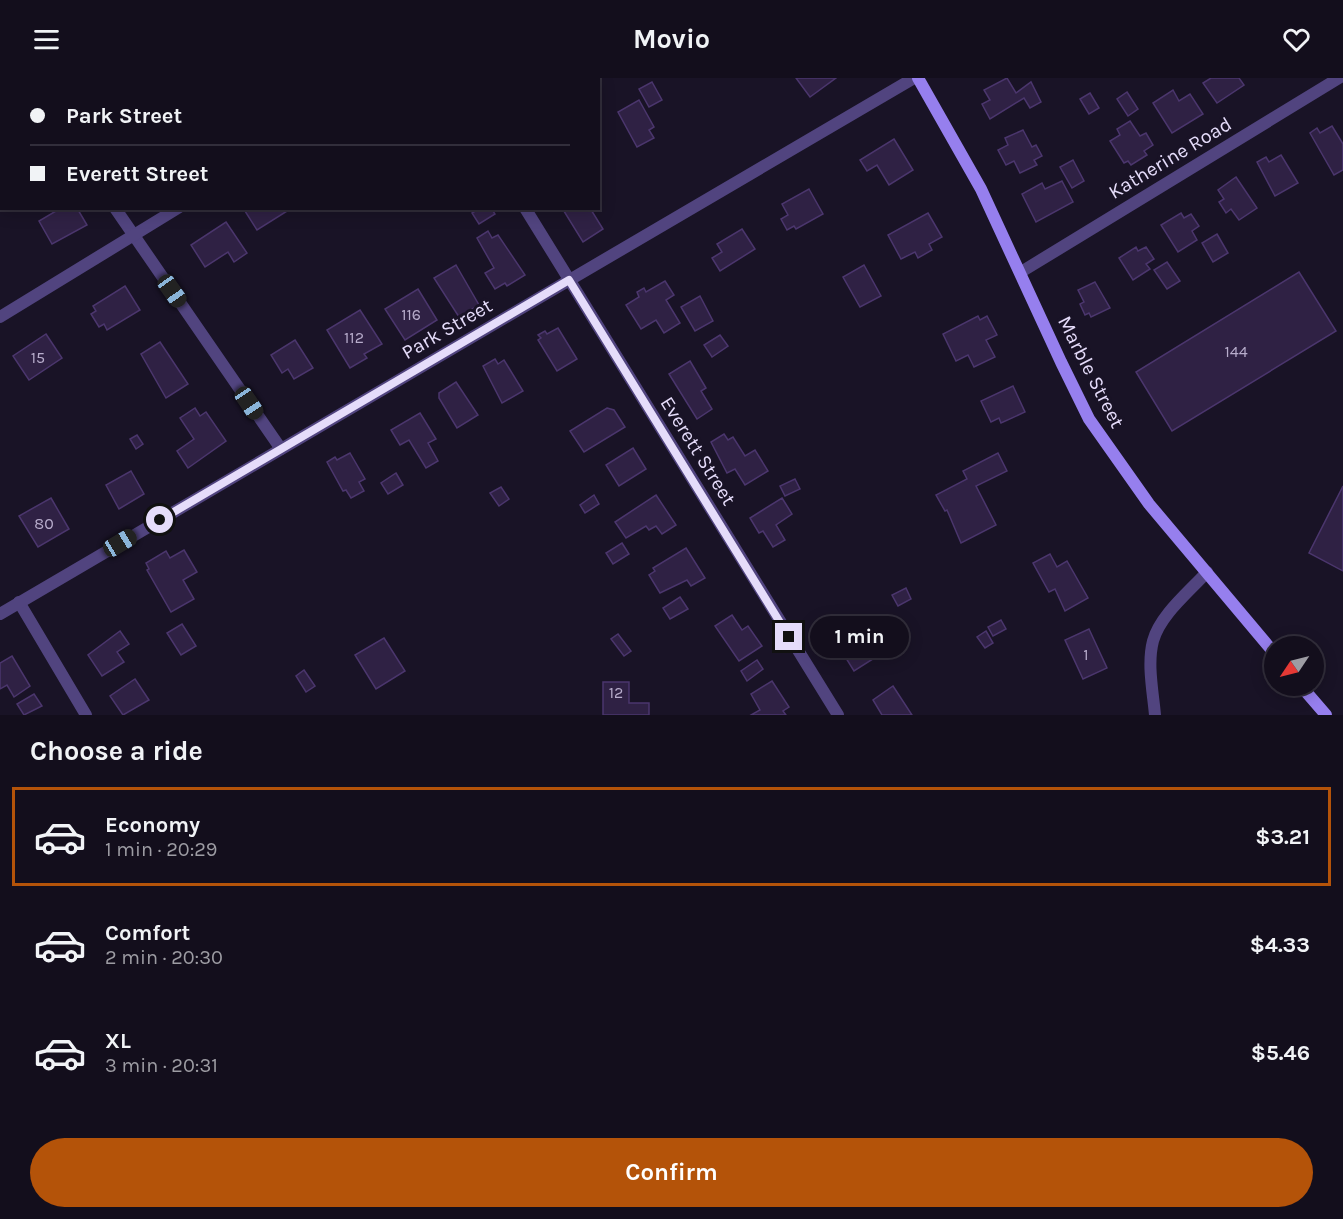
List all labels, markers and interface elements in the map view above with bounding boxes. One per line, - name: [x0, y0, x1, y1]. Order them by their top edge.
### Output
- icon: menu: [30, 23, 63, 56]
- text: Movio: [633, 23, 710, 55]
- icon: heart: [1280, 23, 1313, 56]
- text: Park Street: [66, 103, 182, 129]
- street label: Katherine Road: [1104, 112, 1236, 204]
- text: Everett Street: [66, 161, 209, 187]
- car: [154, 271, 190, 311]
- street label: Park Street: [398, 294, 497, 364]
- house number: 116: [401, 305, 421, 324]
- street label: Marble Street: [1053, 312, 1129, 432]
- house number: 112: [344, 328, 364, 347]
- house number: 144: [1224, 342, 1248, 361]
- house number: 15: [31, 348, 45, 367]
- car: [231, 383, 267, 423]
- street label: Everett Street: [655, 392, 741, 510]
- route start: [146, 506, 173, 533]
- house number: 80: [34, 514, 54, 533]
- car: [100, 526, 140, 560]
- callout: 1 min: [810, 616, 909, 658]
- route end: [775, 623, 802, 650]
- text: 1 min: [834, 625, 885, 648]
- north arrow: [1264, 636, 1324, 696]
- map controls: [1264, 636, 1324, 696]
- house number: 1: [1083, 645, 1089, 664]
- house number: 12: [609, 683, 623, 702]
- text: Choose a ride: [30, 735, 203, 767]
- icon: car: [33, 810, 87, 864]
- text: Economy: [105, 812, 200, 838]
- text: $3.21: [1255, 824, 1310, 850]
- text: 1 min · 20:29: [105, 838, 217, 861]
- icon: car: [33, 918, 87, 972]
- text: Comfort: [105, 920, 190, 946]
- text: $4.33: [1250, 932, 1310, 958]
- text: 2 min · 20:30: [105, 946, 223, 969]
- icon: car: [33, 1026, 87, 1080]
- text: XL: [105, 1028, 131, 1054]
- text: $5.46: [1251, 1040, 1310, 1066]
- text: 3 min · 20:31: [105, 1054, 218, 1077]
- button: Confirm: [30, 1138, 1313, 1207]

